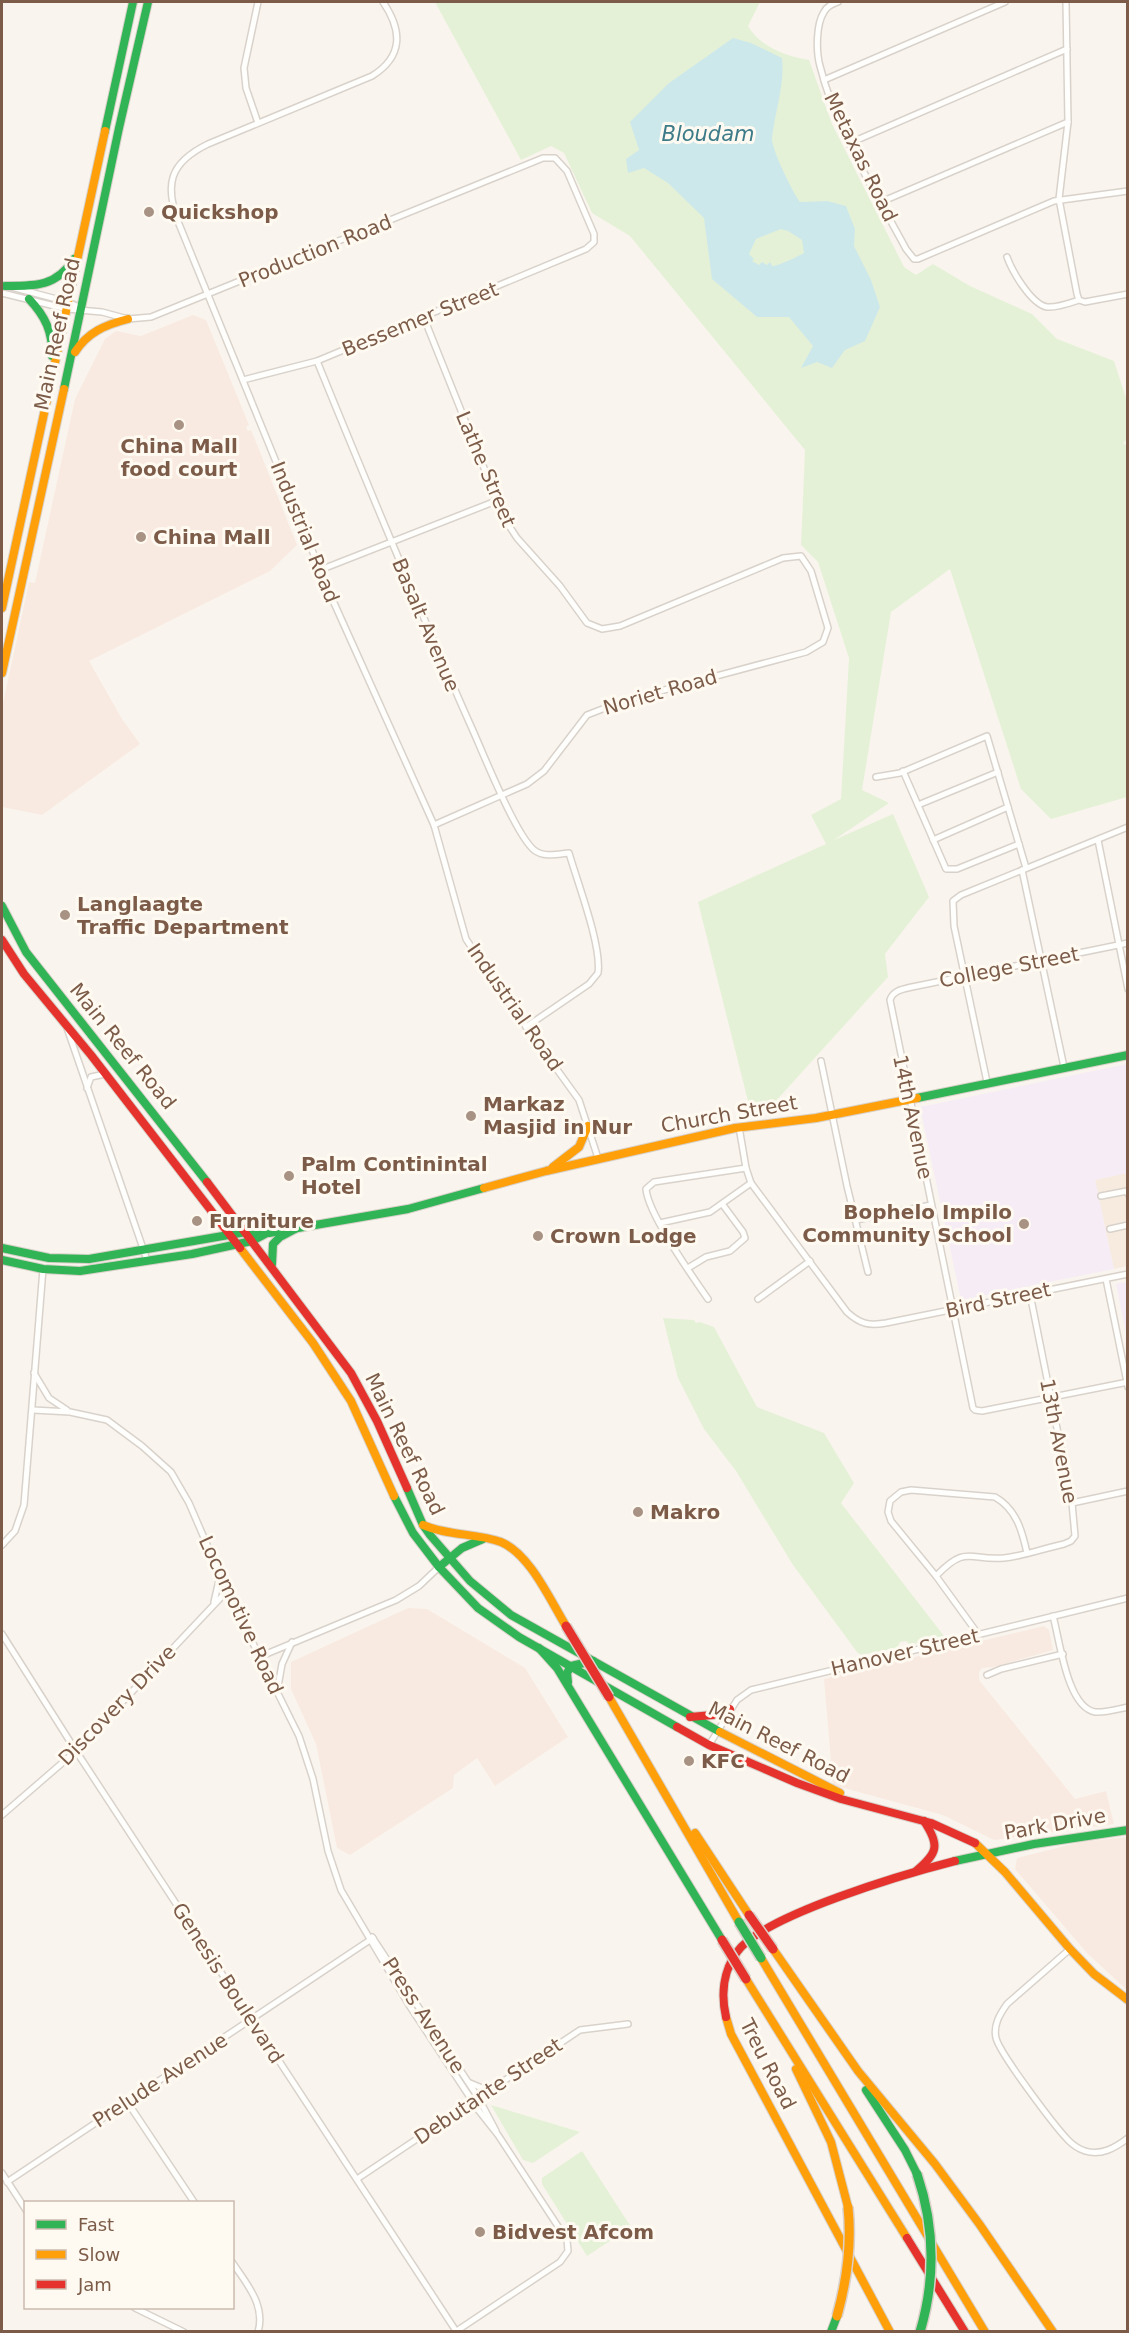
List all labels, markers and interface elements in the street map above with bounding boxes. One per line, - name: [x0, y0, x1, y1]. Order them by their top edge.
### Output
- street label: Metaxas Road: [819, 89, 903, 225]
- water label: Bloudam: [661, 122, 755, 146]
- place label: Quickshop: [161, 200, 278, 224]
- marker: Quickshop: [142, 205, 156, 219]
- street label: Production Road: [235, 209, 395, 293]
- street label: Main Reef Road: [29, 256, 85, 412]
- street label: Bessemer Street: [338, 277, 502, 361]
- street label: Lathe Street: [451, 408, 521, 531]
- marker: China Mall food court: [172, 418, 186, 432]
- place label: China Mall food court: [120, 434, 238, 481]
- street label: Industrial Road: [266, 458, 344, 606]
- place label: China Mall: [153, 525, 271, 549]
- marker: China Mall: [134, 530, 148, 544]
- street label: Basalt Avenue: [387, 555, 465, 695]
- street label: Noriet Road: [600, 664, 720, 720]
- place label: Langlaagte Traffic Department: [77, 892, 289, 939]
- marker: Langlaagte Traffic Department: [58, 908, 72, 922]
- street label: Industrial Road: [462, 939, 568, 1075]
- street label: College Street: [937, 942, 1081, 992]
- street label: Main Reef Road: [65, 978, 181, 1114]
- street label: 14th Avenue: [888, 1053, 938, 1181]
- street label: Church Street: [659, 1090, 799, 1138]
- place label: Markaz Masjid in Nur: [483, 1092, 632, 1139]
- marker: Markaz Masjid in Nur: [464, 1109, 478, 1123]
- place label: Palm Continintal Hotel: [301, 1152, 488, 1199]
- marker: Palm Continintal Hotel: [282, 1169, 296, 1183]
- place label: Bophelo Impilo Community School: [802, 1200, 1012, 1247]
- place label: Furniture: [209, 1209, 314, 1233]
- marker: Furniture: [190, 1214, 204, 1228]
- marker: Bophelo Impilo Community School: [1017, 1217, 1031, 1231]
- place label: Crown Lodge: [550, 1224, 697, 1248]
- marker: Crown Lodge: [531, 1229, 545, 1243]
- street label: Bird Street: [943, 1277, 1053, 1323]
- street label: Main Reef Road: [360, 1369, 450, 1519]
- street label: 13th Avenue: [1035, 1377, 1083, 1505]
- place label: Makro: [650, 1500, 720, 1524]
- marker: Makro: [631, 1505, 645, 1519]
- street label: Locomotive Road: [194, 1532, 288, 1698]
- street label: Hanover Street: [828, 1623, 982, 1681]
- street label: Discovery Drive: [53, 1640, 181, 1770]
- street label: Main Reef Road: [704, 1696, 854, 1788]
- place label: KFC: [701, 1749, 745, 1773]
- marker: KFC: [682, 1754, 696, 1768]
- street label: Park Drive: [1002, 1803, 1108, 1845]
- street label: Genesis Boulevard: [167, 1898, 289, 2068]
- street label: Press Avenue: [378, 1953, 470, 2077]
- street label: Treu Road: [734, 2014, 801, 2113]
- street label: Prelude Avenue: [88, 2028, 232, 2132]
- street label: Debutante Street: [410, 2033, 567, 2149]
- legend: [24, 2201, 234, 2309]
- text: Fast: [78, 2214, 114, 2235]
- place label: Bidvest Afcom: [492, 2220, 654, 2244]
- marker: Bidvest Afcom: [473, 2225, 487, 2239]
- text: Slow: [78, 2244, 120, 2265]
- text: Jam: [77, 2274, 112, 2295]

